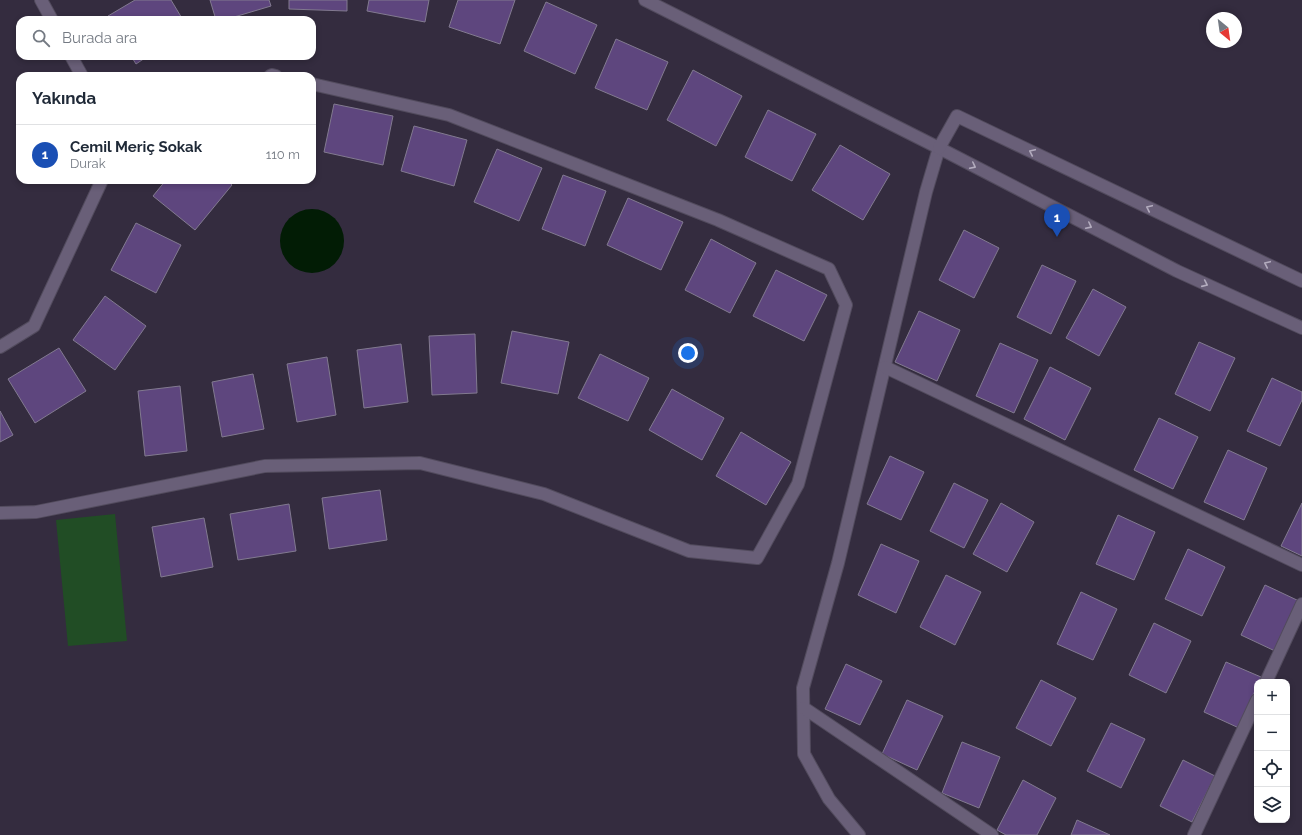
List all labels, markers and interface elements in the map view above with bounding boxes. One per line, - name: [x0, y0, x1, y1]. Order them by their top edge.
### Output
- north arrow: [1206, 12, 1242, 48]
- search box: [16, 16, 316, 60]
- icon: search: [30, 27, 52, 49]
- text: Burada ara: [62, 29, 137, 47]
- text: Yakında: [32, 88, 96, 108]
- text: Cemil Meriç Sokak: [70, 138, 202, 156]
- text: 1: [42, 147, 48, 162]
- text: 110 m: [266, 147, 300, 162]
- one-way arrow: [1029, 149, 1036, 157]
- text: Durak: [70, 156, 106, 171]
- one-way arrow: [969, 161, 977, 169]
- pin: 1: [1044, 204, 1070, 237]
- one-way arrow: [1146, 205, 1154, 213]
- one-way arrow: [1085, 221, 1092, 228]
- one-way arrow: [1263, 261, 1271, 269]
- one-way arrow: [1201, 279, 1208, 287]
- your location: [678, 343, 698, 363]
- map controls: [1254, 679, 1290, 823]
- button: +: [1254, 679, 1290, 715]
- button: −: [1254, 715, 1290, 751]
- button: locate: [1254, 751, 1290, 787]
- button: layers: [1254, 787, 1290, 823]

